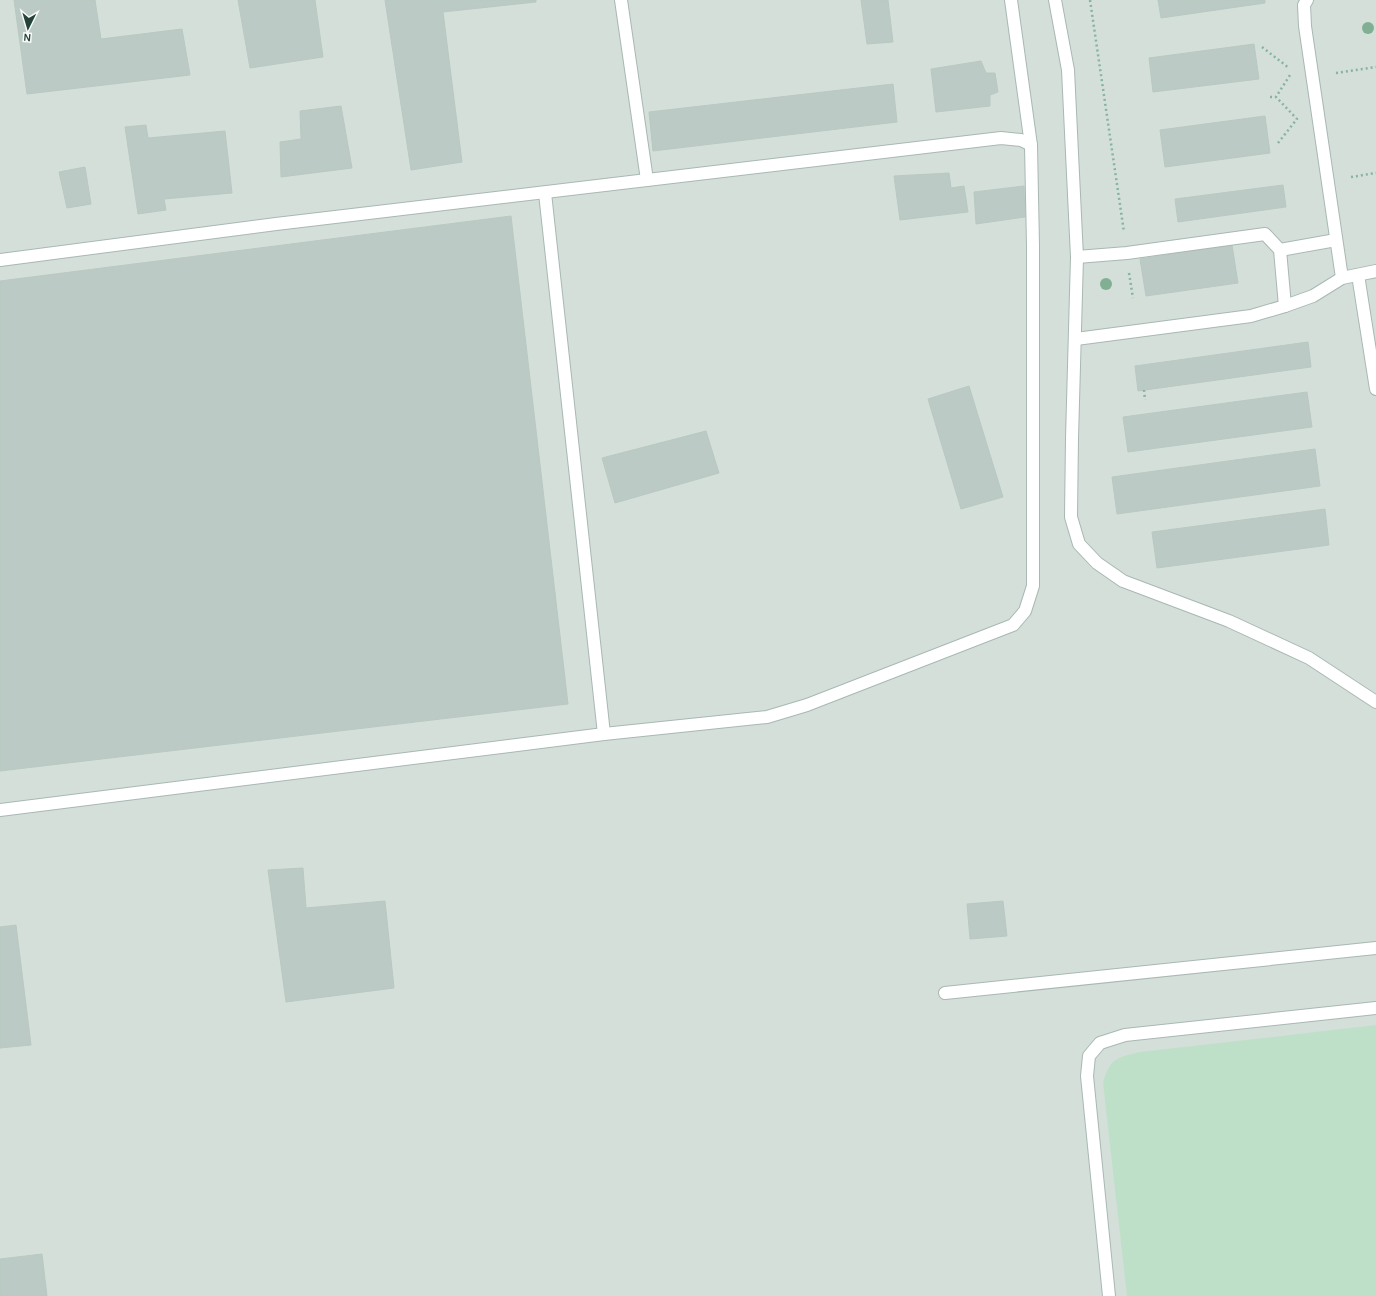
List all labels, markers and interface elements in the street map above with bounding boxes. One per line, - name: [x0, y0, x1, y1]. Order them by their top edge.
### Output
- north arrow: [8, 8, 48, 48]
- text: N: [23, 31, 32, 44]

